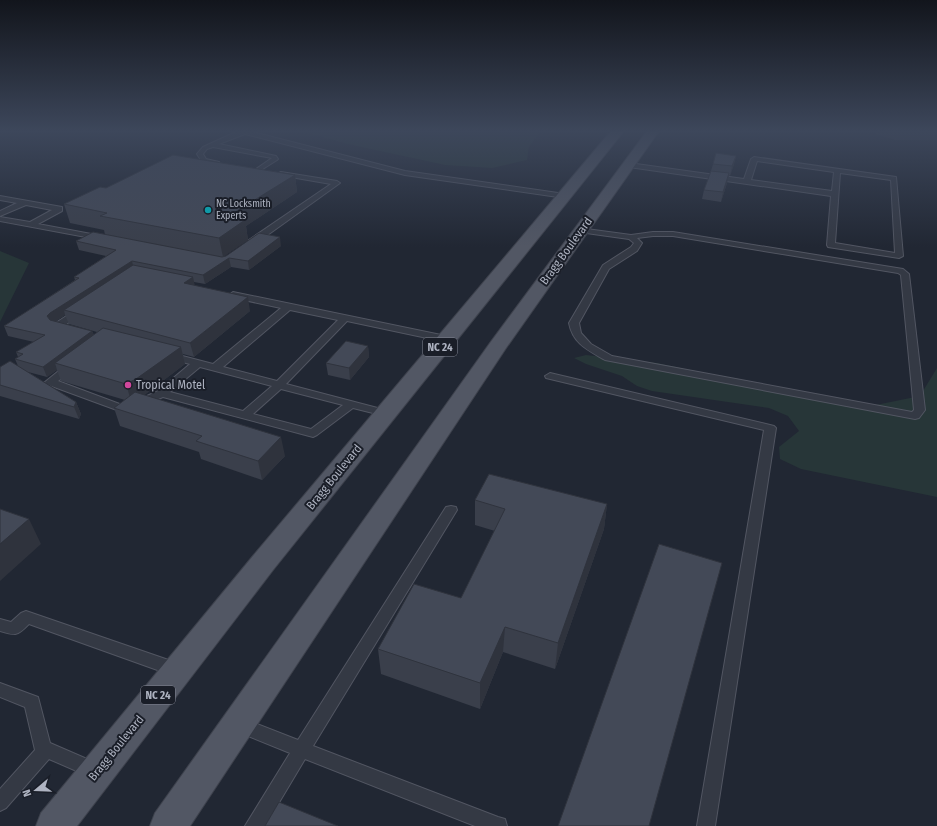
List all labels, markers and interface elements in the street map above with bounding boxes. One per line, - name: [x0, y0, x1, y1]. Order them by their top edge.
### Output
- place label: NC Locksmith Experts: [216, 198, 271, 222]
- marker: NC Locksmith Experts: [203, 205, 213, 215]
- street label: Bragg Boulevard: [537, 215, 595, 287]
- road number: NC 24: [423, 338, 457, 356]
- place label: Tropical Motel: [136, 378, 205, 392]
- marker: Tropical Motel: [123, 380, 133, 390]
- street label: Bragg Boulevard: [303, 442, 365, 512]
- road number: NC 24: [141, 686, 175, 704]
- street label: Bragg Boulevard: [85, 713, 147, 783]
- north arrow: [16, 770, 56, 810]
- text: N: [20, 788, 34, 798]

